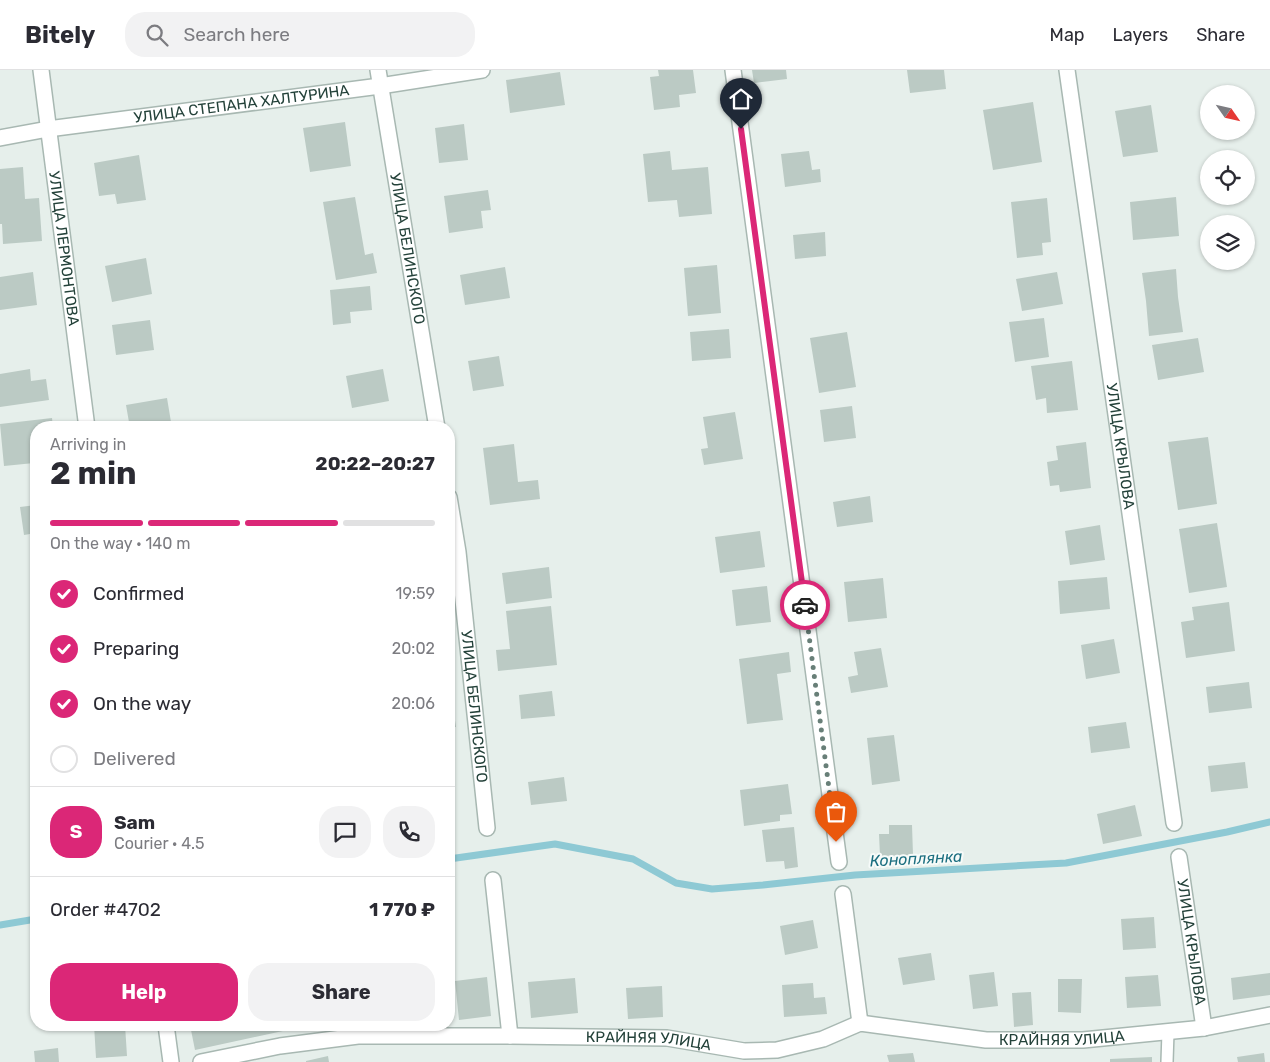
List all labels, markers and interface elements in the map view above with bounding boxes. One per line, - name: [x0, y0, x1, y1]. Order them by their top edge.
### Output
- search box: [125, 12, 475, 57]
- text: Bitely: [25, 21, 95, 49]
- icon: search: [143, 21, 171, 49]
- text: Search here: [183, 23, 290, 46]
- text: Map: [1050, 24, 1085, 46]
- text: Layers: [1113, 24, 1168, 46]
- text: Share: [1196, 24, 1245, 46]
- pin: [720, 78, 762, 129]
- street label: УЛИЦА СТЕПАНА ХАЛТУРИНА: [133, 81, 350, 127]
- icon: home: [727, 85, 755, 113]
- north arrow: [1200, 85, 1255, 140]
- map controls: [1200, 85, 1255, 270]
- button: locate: [1200, 150, 1255, 205]
- street label: УЛИЦА ЛЕРМОНТОВА: [45, 170, 83, 327]
- street label: УЛИЦА БЕЛИНСКОГО: [386, 172, 429, 326]
- button: layers: [1200, 215, 1255, 270]
- street label: УЛИЦА КРЫЛОВА: [1103, 382, 1138, 511]
- text: Arriving in: [50, 435, 126, 454]
- text: 20:22–20:27: [315, 452, 435, 475]
- text: 2 min: [50, 454, 137, 492]
- text: On the way · 140 m: [50, 534, 190, 553]
- icon: check: [50, 580, 78, 608]
- courier: [780, 580, 830, 630]
- text: Confirmed: [93, 582, 184, 605]
- text: 19:59: [396, 584, 435, 603]
- icon: car: [791, 591, 819, 619]
- street label: УЛИЦА БЕЛИНСКОГО: [457, 629, 491, 783]
- icon: check: [50, 635, 78, 663]
- text: Preparing: [93, 637, 179, 660]
- text: 20:02: [392, 639, 435, 658]
- icon: check: [50, 690, 78, 718]
- text: On the way: [93, 692, 191, 715]
- text: 20:06: [392, 694, 435, 713]
- text: Delivered: [93, 747, 176, 770]
- pin: [815, 791, 857, 842]
- icon: bag: [822, 798, 850, 826]
- button: chat: [319, 806, 371, 858]
- button: phone: [383, 806, 435, 858]
- text: Sam: [114, 811, 155, 834]
- text: S: [70, 820, 82, 843]
- text: Courier · 4.5: [114, 834, 204, 853]
- water label: Коноплянка: [869, 847, 963, 870]
- street label: УЛИЦА КРЫЛОВА: [1173, 878, 1210, 1006]
- text: Order #4702: [50, 898, 161, 921]
- text: 1 770 ₽: [369, 898, 435, 921]
- button: Help: [50, 963, 238, 1021]
- button: Share: [248, 963, 435, 1021]
- street label: КРАЙНЯЯ УЛИЦА: [999, 1027, 1125, 1049]
- street label: КРАЙНЯЯ УЛИЦА: [586, 1028, 713, 1054]

